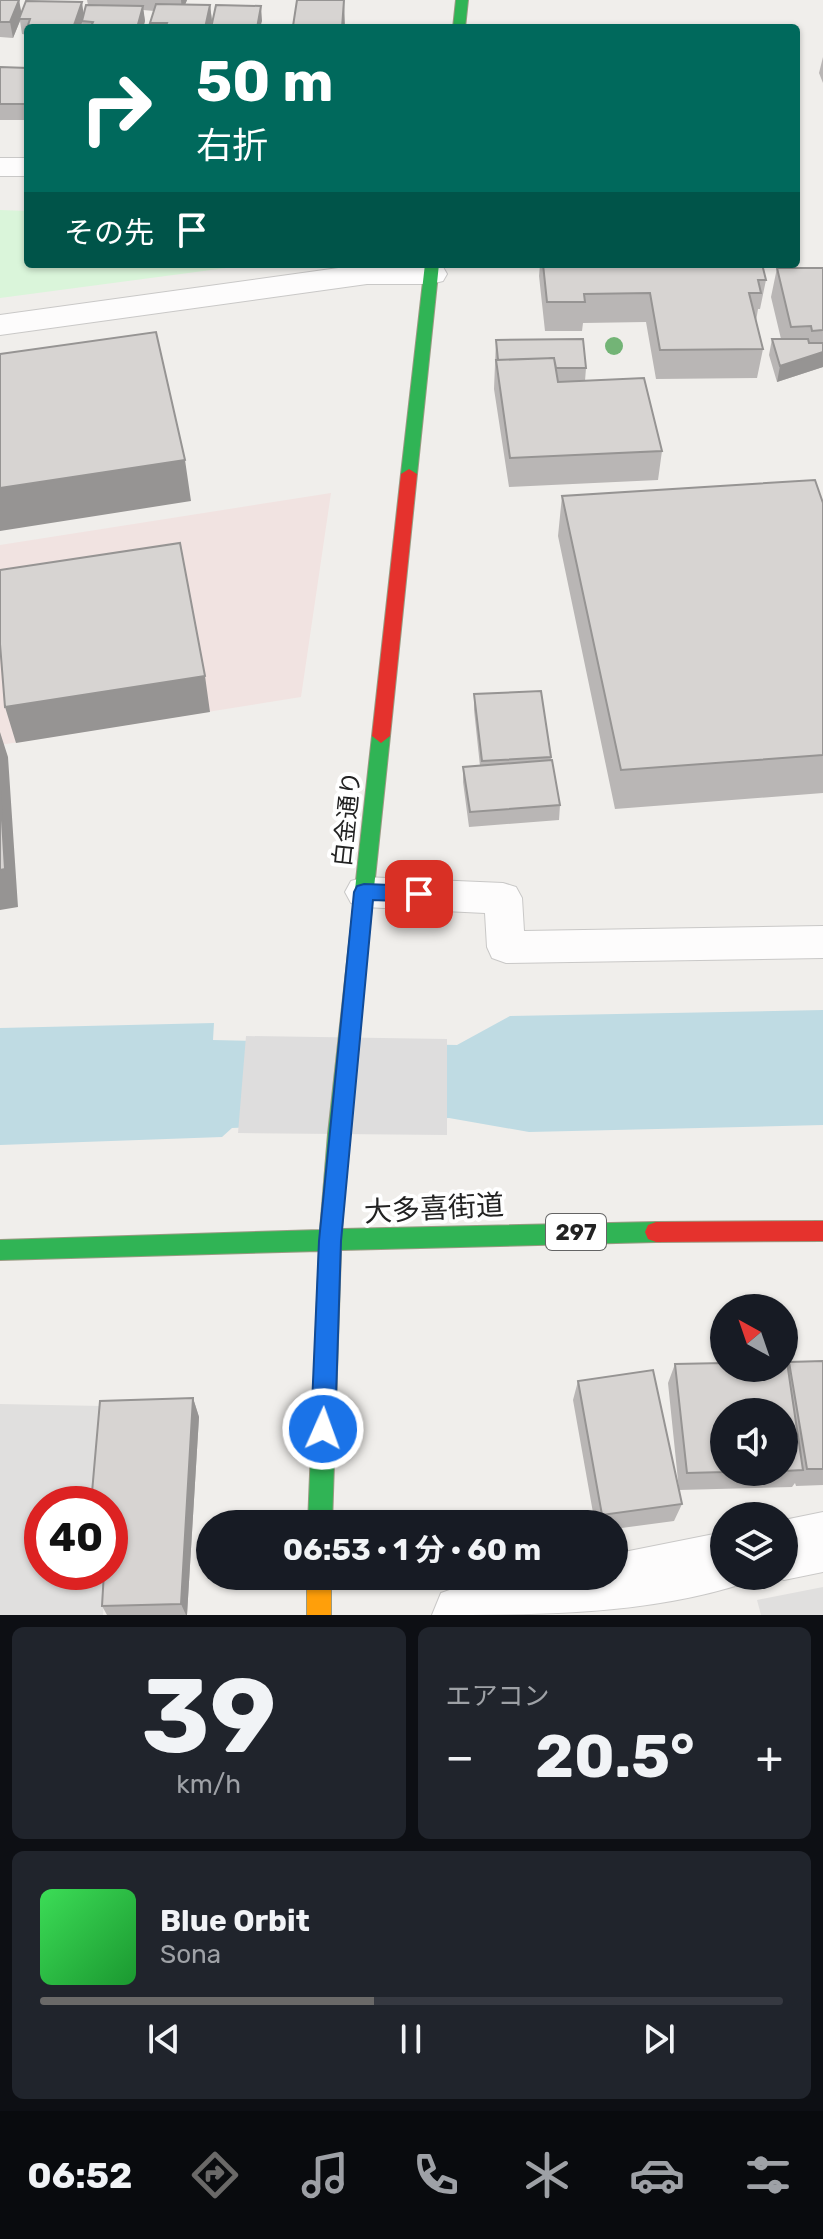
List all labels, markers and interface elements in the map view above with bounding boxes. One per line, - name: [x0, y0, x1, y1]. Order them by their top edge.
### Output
- text: 50 m: [196, 49, 333, 115]
- icon: right: [64, 56, 168, 160]
- text: 右折: [196, 124, 268, 167]
- icon: arrive: [170, 208, 214, 252]
- text: その先: [64, 215, 154, 251]
- street label: 白金通り: [328, 770, 366, 868]
- pin: [385, 860, 453, 928]
- icon: arrive: [397, 872, 441, 916]
- street label: 大多喜街道: [363, 1188, 505, 1229]
- road number: 297: [546, 1214, 606, 1250]
- north arrow: [710, 1294, 798, 1382]
- map controls: [710, 1294, 798, 1590]
- position arrow: [281, 1387, 365, 1471]
- button: sound: [710, 1398, 798, 1486]
- speed limit sign: 40: [24, 1486, 128, 1590]
- button: layers: [710, 1502, 798, 1590]
- text: 06:53 · 1 分 · 60 m: [283, 1532, 541, 1568]
- text: 39: [141, 1655, 276, 1778]
- text: エアコン: [446, 1681, 550, 1712]
- text: 20.5°: [535, 1721, 695, 1792]
- text: −: [446, 1731, 474, 1783]
- text: +: [756, 1731, 783, 1783]
- text: km/h: [176, 1769, 241, 1800]
- text: Blue Orbit: [160, 1903, 310, 1939]
- text: Sona: [160, 1939, 221, 1970]
- icon: previous: [142, 2017, 186, 2061]
- icon: pause: [389, 2017, 433, 2061]
- icon: next: [637, 2017, 681, 2061]
- icon: directions: [187, 2147, 243, 2203]
- icon: music: [297, 2147, 353, 2203]
- icon: phone: [408, 2147, 464, 2203]
- icon: climate: [519, 2147, 575, 2203]
- icon: car: [629, 2147, 685, 2203]
- icon: filters: [740, 2147, 796, 2203]
- text: 06:52: [27, 2154, 132, 2197]

